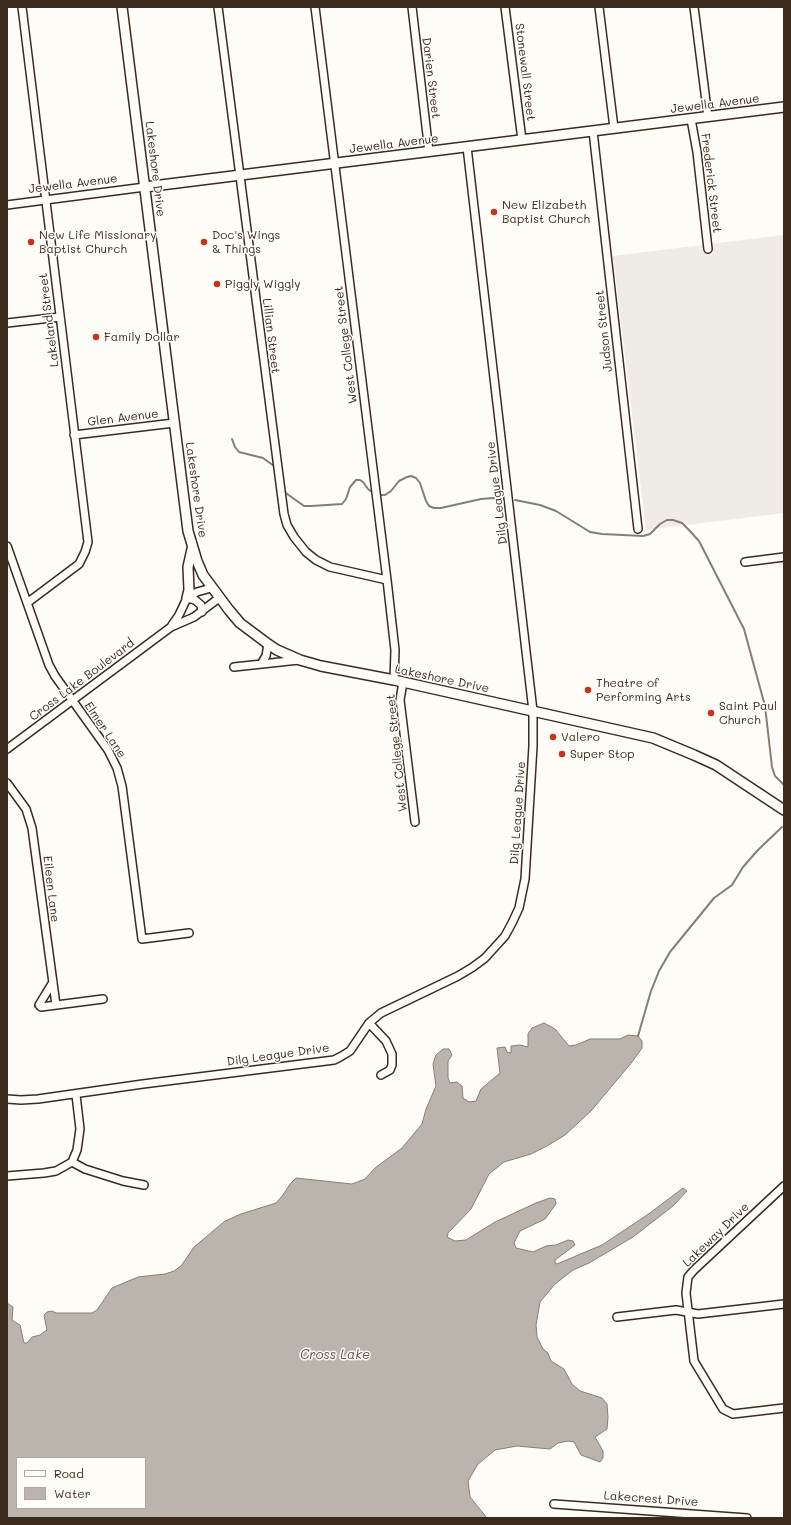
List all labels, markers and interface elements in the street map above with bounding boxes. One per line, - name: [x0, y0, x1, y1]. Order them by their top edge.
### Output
- street label: Stonewall Street: [512, 22, 538, 122]
- street label: Darien Street: [419, 37, 443, 119]
- street label: Jewella Avenue: [670, 91, 760, 117]
- street label: Lakeshore Drive: [142, 120, 168, 218]
- street label: Jewella Avenue: [349, 131, 439, 157]
- street label: Frederick Street: [698, 132, 724, 234]
- street label: Jewella Avenue: [28, 171, 118, 197]
- place label: New Elizabeth Baptist Church: [502, 198, 590, 226]
- marker: New Elizabeth Baptist Church: [489, 207, 499, 217]
- place label: New Life Missionary Baptist Church: [39, 228, 156, 256]
- place label: Doc's Wings & Things: [212, 228, 280, 256]
- marker: New Life Missionary Baptist Church: [26, 237, 36, 247]
- marker: Doc's Wings & Things: [199, 237, 209, 247]
- street label: Lakeland Street: [36, 272, 62, 368]
- place label: Piggly Wiggly: [225, 277, 300, 291]
- marker: Piggly Wiggly: [212, 279, 222, 289]
- street label: West College Street: [332, 285, 360, 405]
- street label: Judson Street: [593, 289, 615, 373]
- street label: Lillian Street: [259, 297, 283, 375]
- place label: Family Dollar: [104, 330, 179, 344]
- marker: Family Dollar: [91, 332, 101, 342]
- street label: Glen Avenue: [87, 407, 159, 429]
- street label: Lakeshore Drive: [182, 441, 210, 539]
- street label: Dilg League Drive: [484, 441, 510, 545]
- street label: Cross Lake Boulevard: [27, 636, 137, 724]
- street label: Lakeshore Drive: [393, 662, 491, 696]
- place label: Theatre of Performing Arts: [596, 676, 691, 704]
- marker: Theatre of Performing Arts: [583, 685, 593, 695]
- street label: West College Street: [384, 693, 410, 813]
- street label: Elmer Lane: [81, 699, 129, 761]
- place label: Saint Paul Church: [719, 699, 777, 727]
- marker: Saint Paul Church: [706, 708, 716, 718]
- place label: Valero: [561, 730, 600, 744]
- marker: Valero: [548, 732, 558, 742]
- place label: Super Stop: [570, 747, 635, 761]
- marker: Super Stop: [557, 749, 567, 759]
- street label: Dilg League Drive: [507, 761, 529, 865]
- street label: Eileen Lane: [40, 855, 62, 923]
- street label: Dilg League Drive: [226, 1041, 330, 1069]
- street label: Lakeway Drive: [680, 1200, 752, 1270]
- water label: Cross Lake: [300, 1347, 370, 1363]
- legend: [16, 1457, 146, 1509]
- text: Road: [54, 1465, 84, 1481]
- text: Water: [54, 1485, 91, 1501]
- street label: Lakecrest Drive: [603, 1489, 699, 1509]

